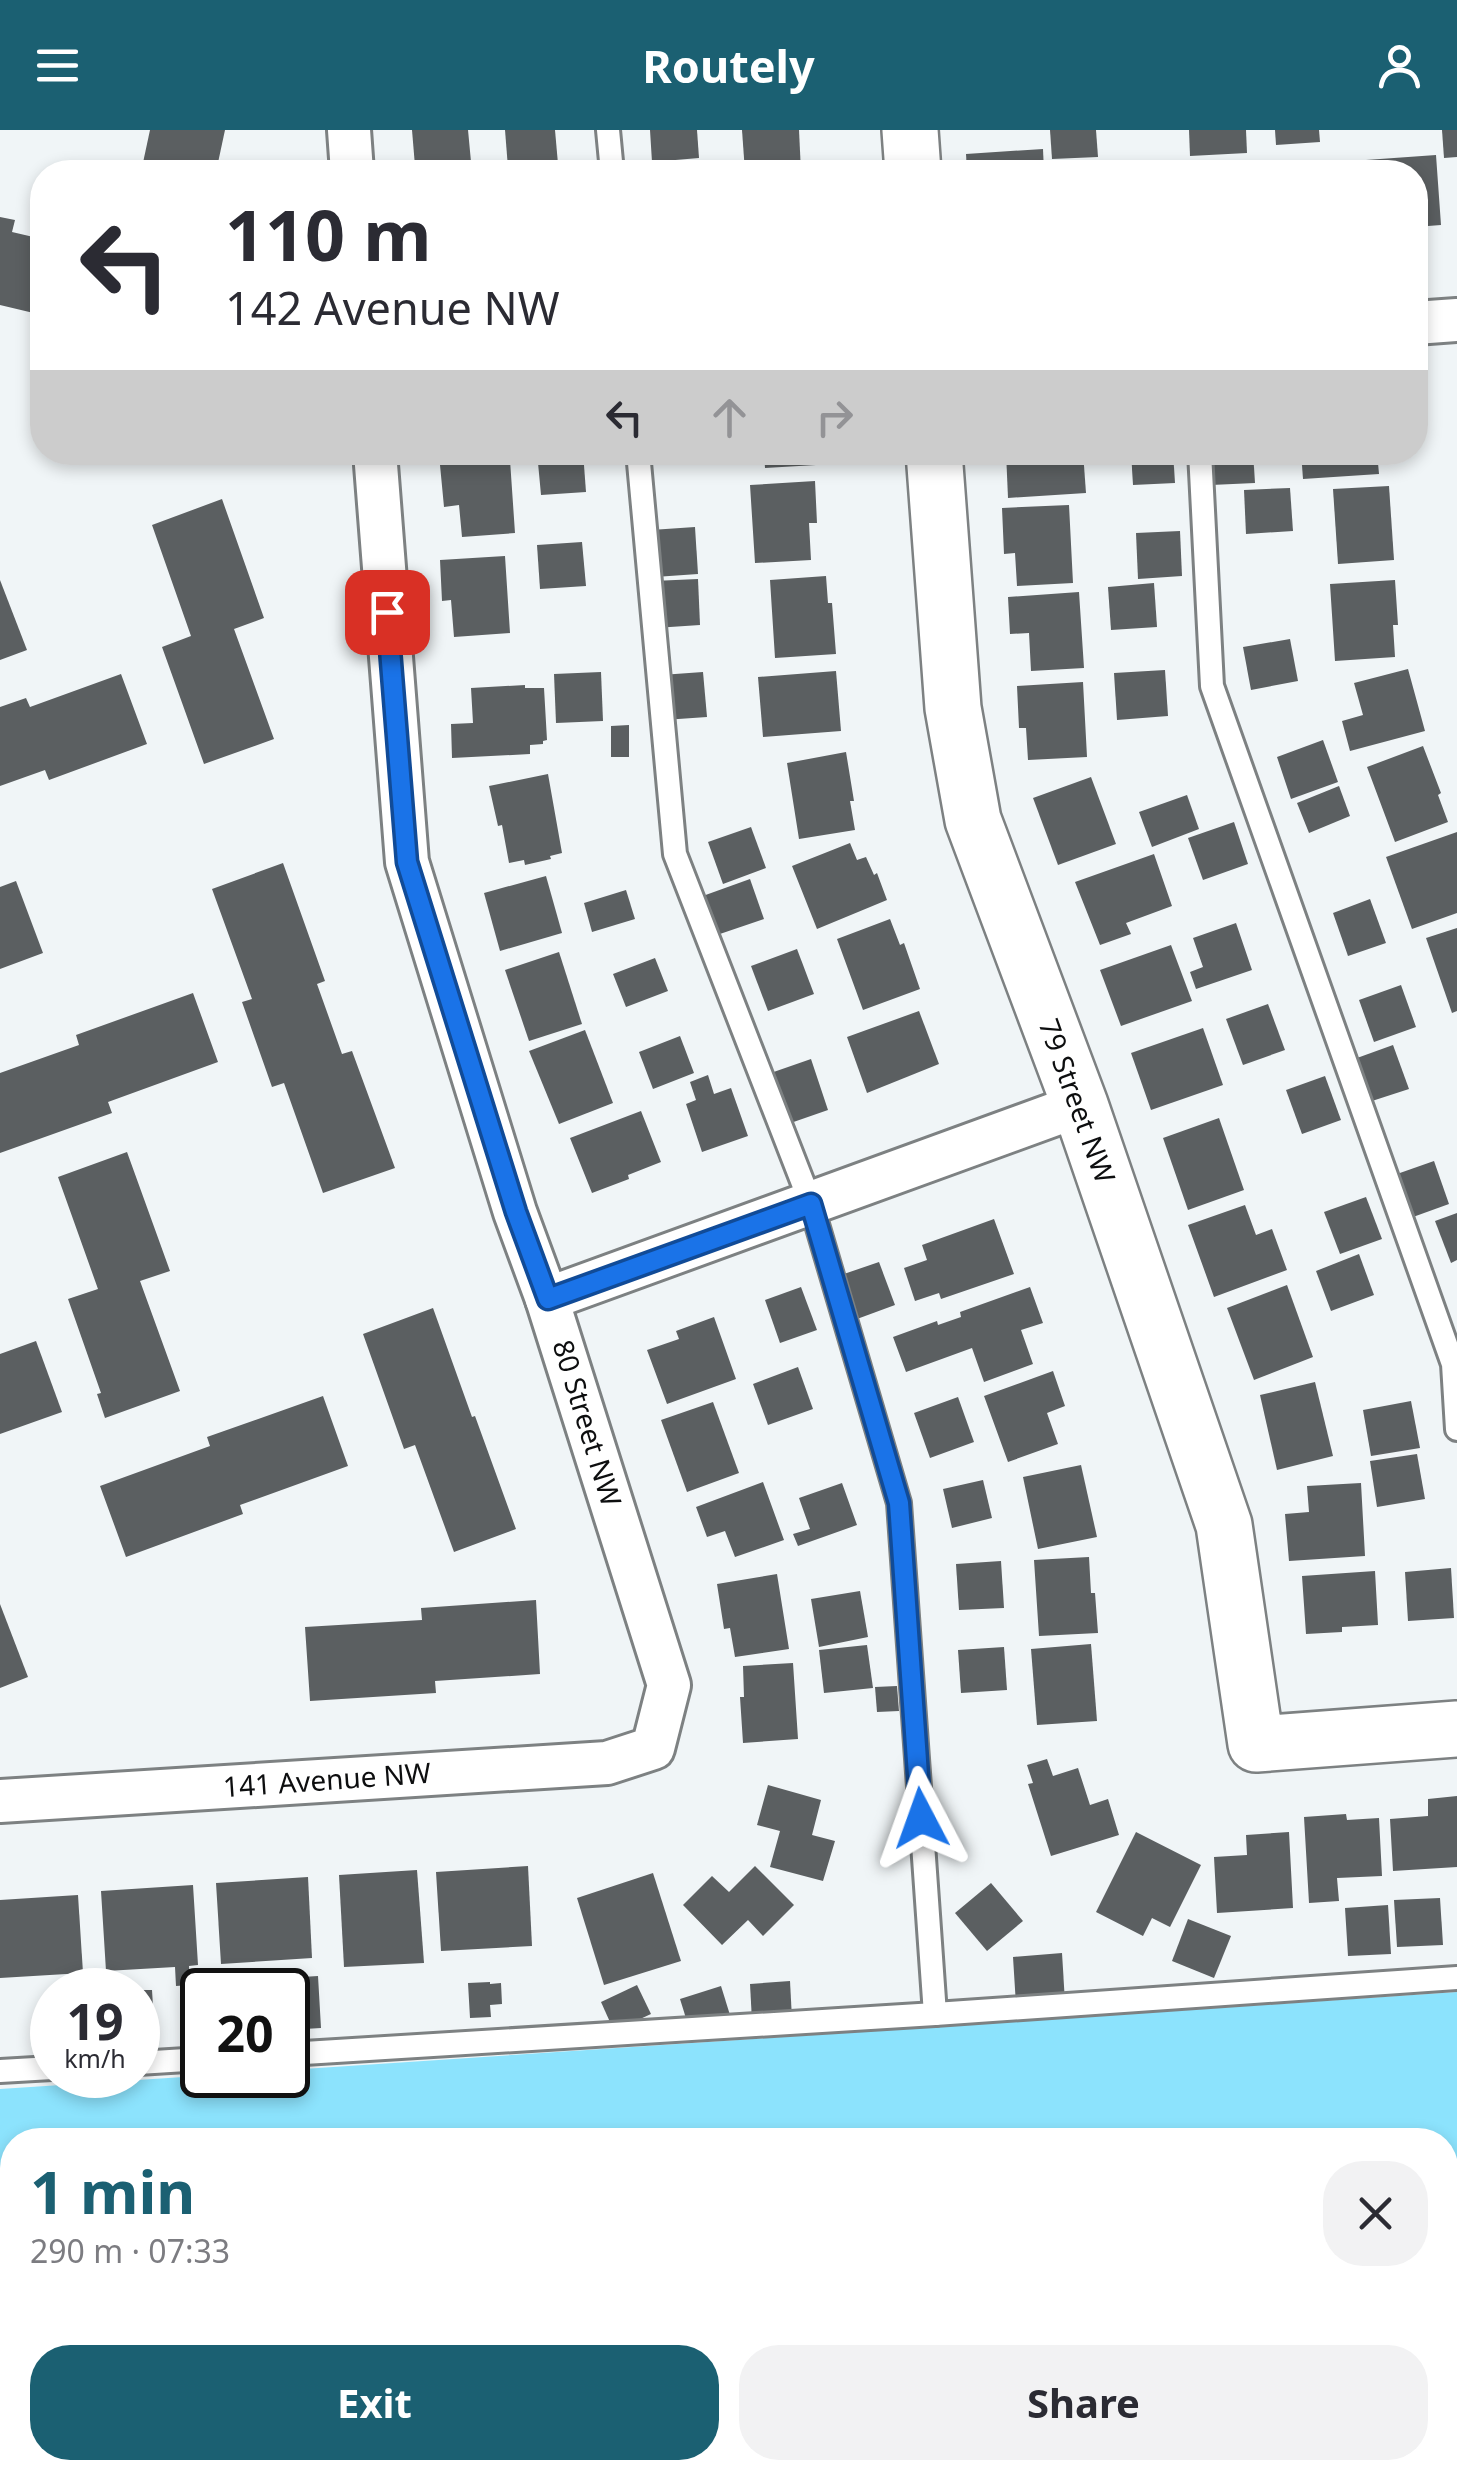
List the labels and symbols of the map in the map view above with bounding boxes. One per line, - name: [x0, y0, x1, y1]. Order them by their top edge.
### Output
- pin: [345, 570, 430, 655]
- street label: 79 Street NW: [1031, 1013, 1125, 1188]
- street label: 80 Street NW: [545, 1335, 631, 1511]
- street label: 141 Avenue NW: [222, 1753, 432, 1805]
- position arrow: [869, 1766, 973, 1870]
- speed limit sign: 20: [180, 1968, 310, 2098]

